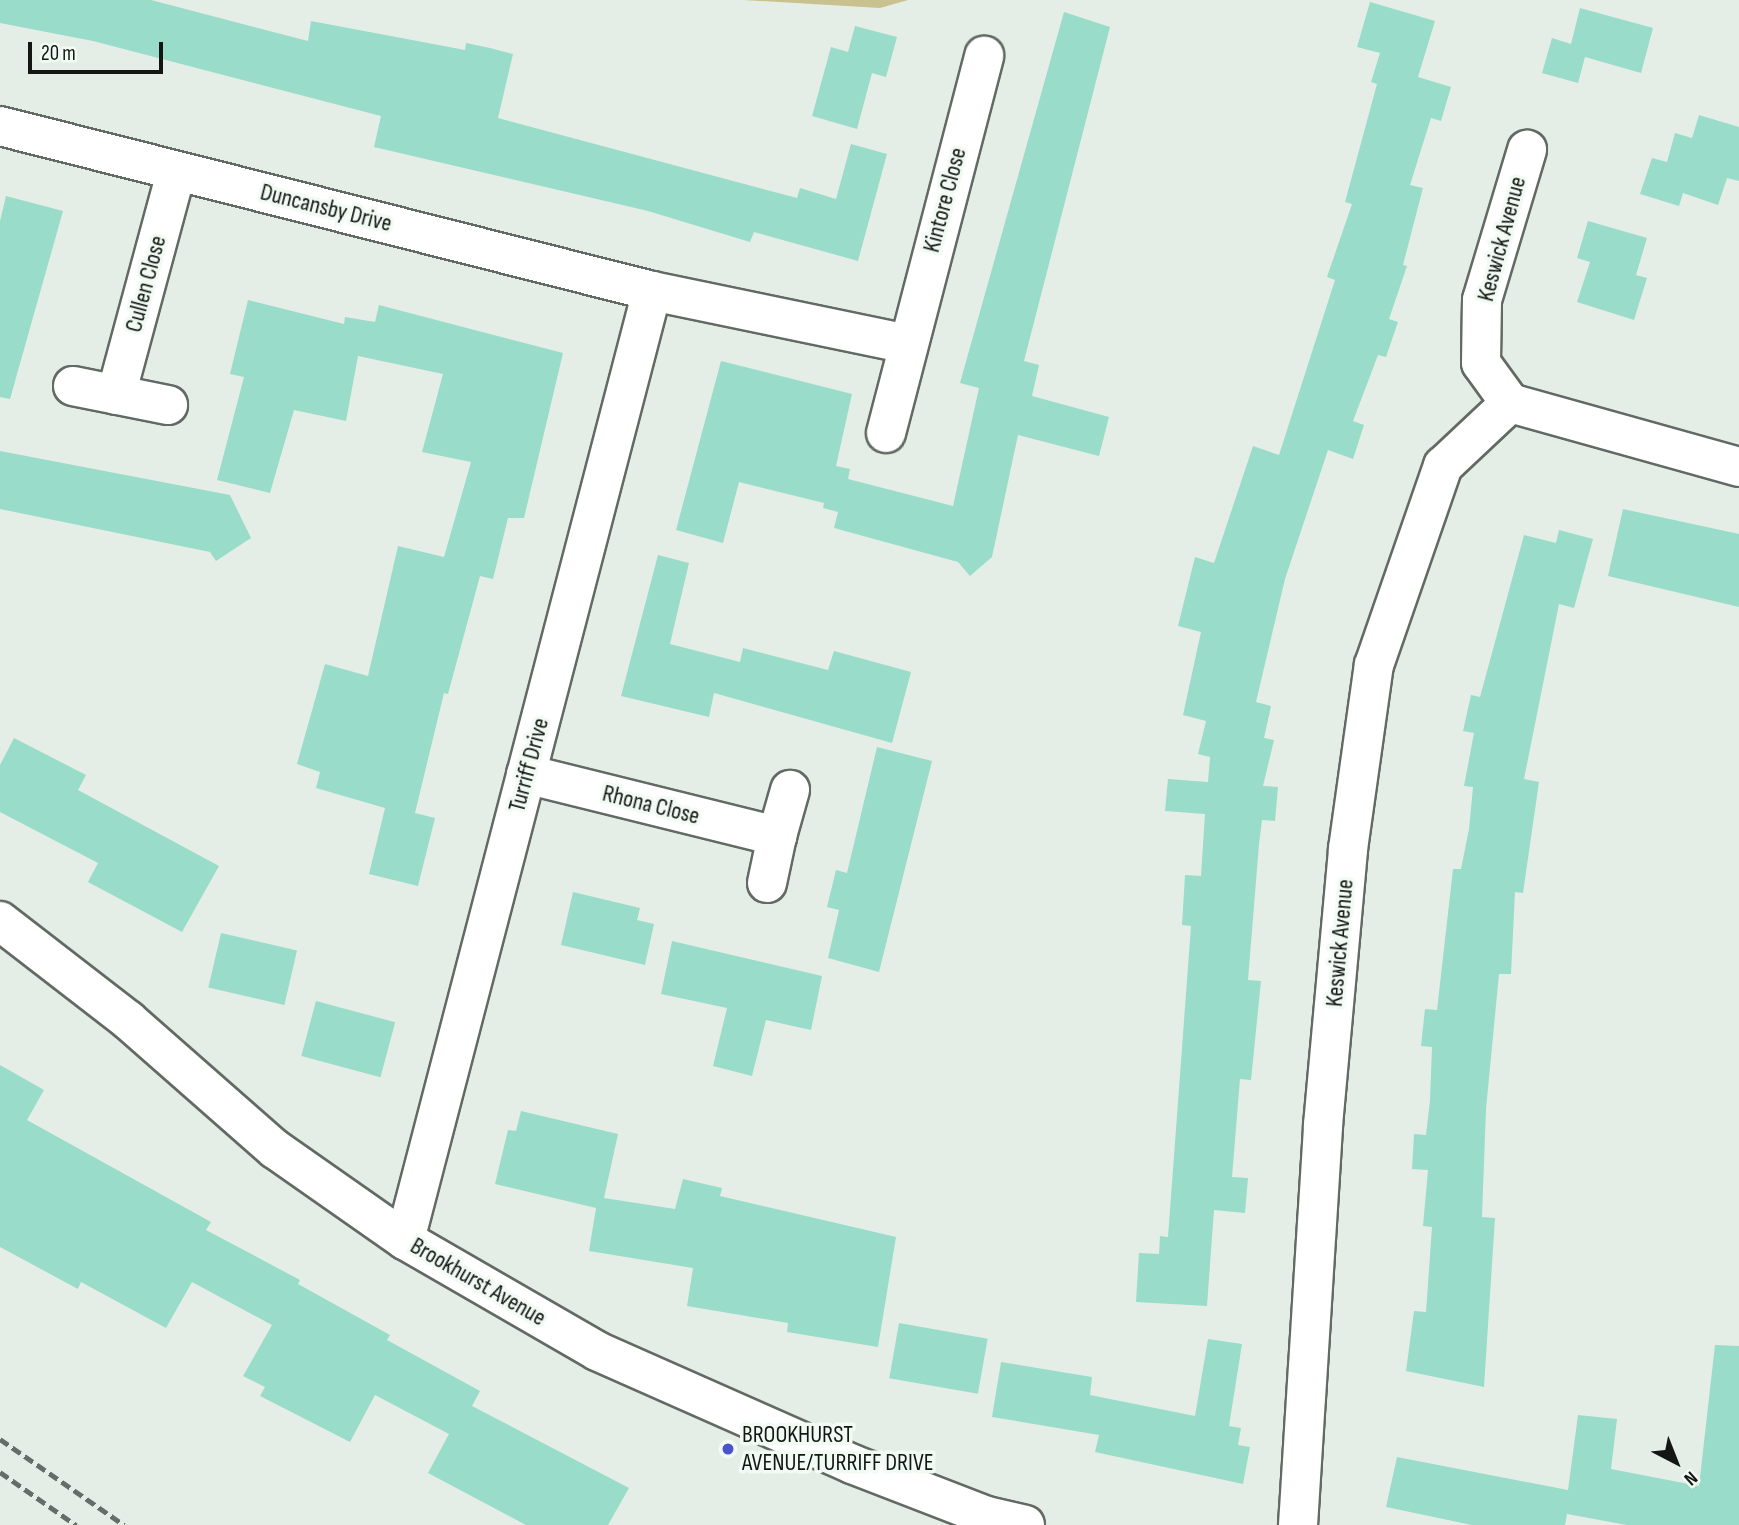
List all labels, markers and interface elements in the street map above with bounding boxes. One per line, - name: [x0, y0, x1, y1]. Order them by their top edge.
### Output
- scale bar: [32, 28, 166, 72]
- text: 20 m: [41, 41, 76, 66]
- street label: Kintore Close: [917, 144, 973, 256]
- street label: Keswick Avenue: [1472, 173, 1532, 305]
- street label: Duncansby Drive: [257, 178, 395, 238]
- street label: Cullen Close: [119, 233, 173, 335]
- street label: Turriff Drive: [503, 715, 555, 815]
- street label: Rhona Close: [600, 779, 702, 831]
- street label: Keswick Avenue: [1320, 878, 1360, 1008]
- street label: Brookhurst Avenue: [405, 1232, 551, 1332]
- place label: BROOKHURST AVENUE/TURRIFF DRIVE: [742, 1421, 934, 1477]
- north arrow: [1641, 1427, 1711, 1497]
- marker: BROOKHURST AVENUE/TURRIFF DRIVE: [720, 1441, 736, 1457]
- text: N: [1679, 1466, 1702, 1490]

